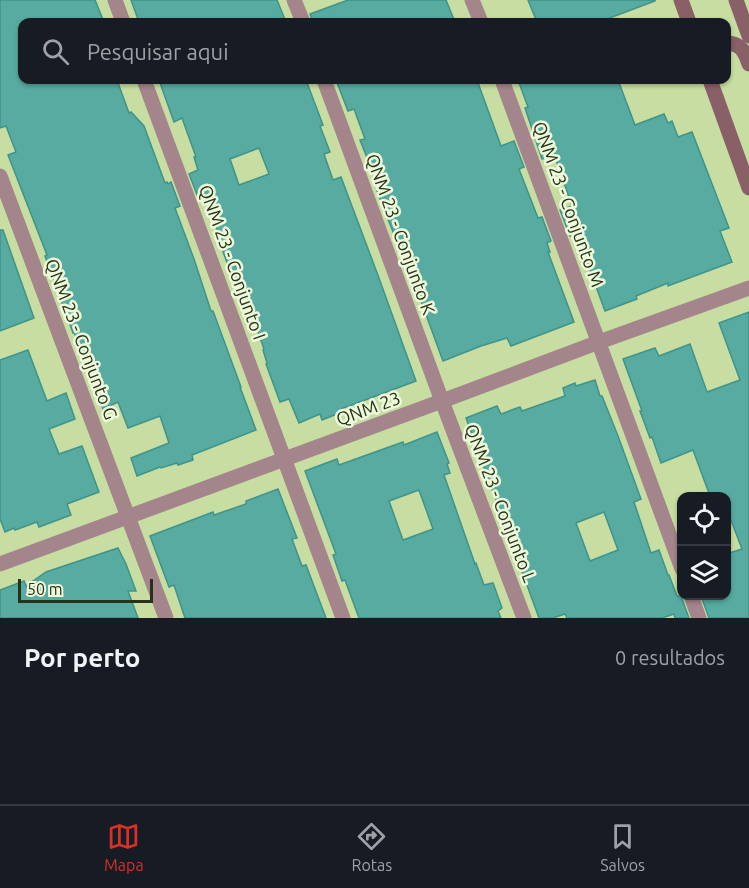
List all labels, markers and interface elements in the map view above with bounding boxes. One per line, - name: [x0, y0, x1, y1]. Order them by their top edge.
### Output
- search box: [18, 18, 731, 84]
- icon: search: [39, 35, 72, 68]
- text: Pesquisar aqui: [87, 39, 229, 64]
- street label: QNM 23 - Conjunto M: [529, 119, 608, 290]
- street label: QNM 23 - Conjunto K: [362, 151, 439, 318]
- street label: QNM 23 - Conjunto I: [195, 182, 270, 343]
- street label: QNM 23 - Conjunto G: [41, 256, 122, 423]
- street label: QNM 23: [333, 387, 403, 430]
- street label: QNM 23 - Conjunto L: [461, 421, 540, 585]
- map controls: [677, 492, 731, 600]
- button: locate: [677, 492, 731, 546]
- button: layers: [677, 546, 731, 600]
- scale bar: [18, 576, 153, 604]
- text: 50 m: [27, 580, 63, 598]
- text: Por perto: [24, 643, 140, 672]
- text: 0 resultados: [615, 646, 725, 669]
- tab: Mapa: [104, 820, 144, 874]
- tab: Rotas: [352, 820, 392, 874]
- tab: Salvos: [600, 820, 645, 874]

